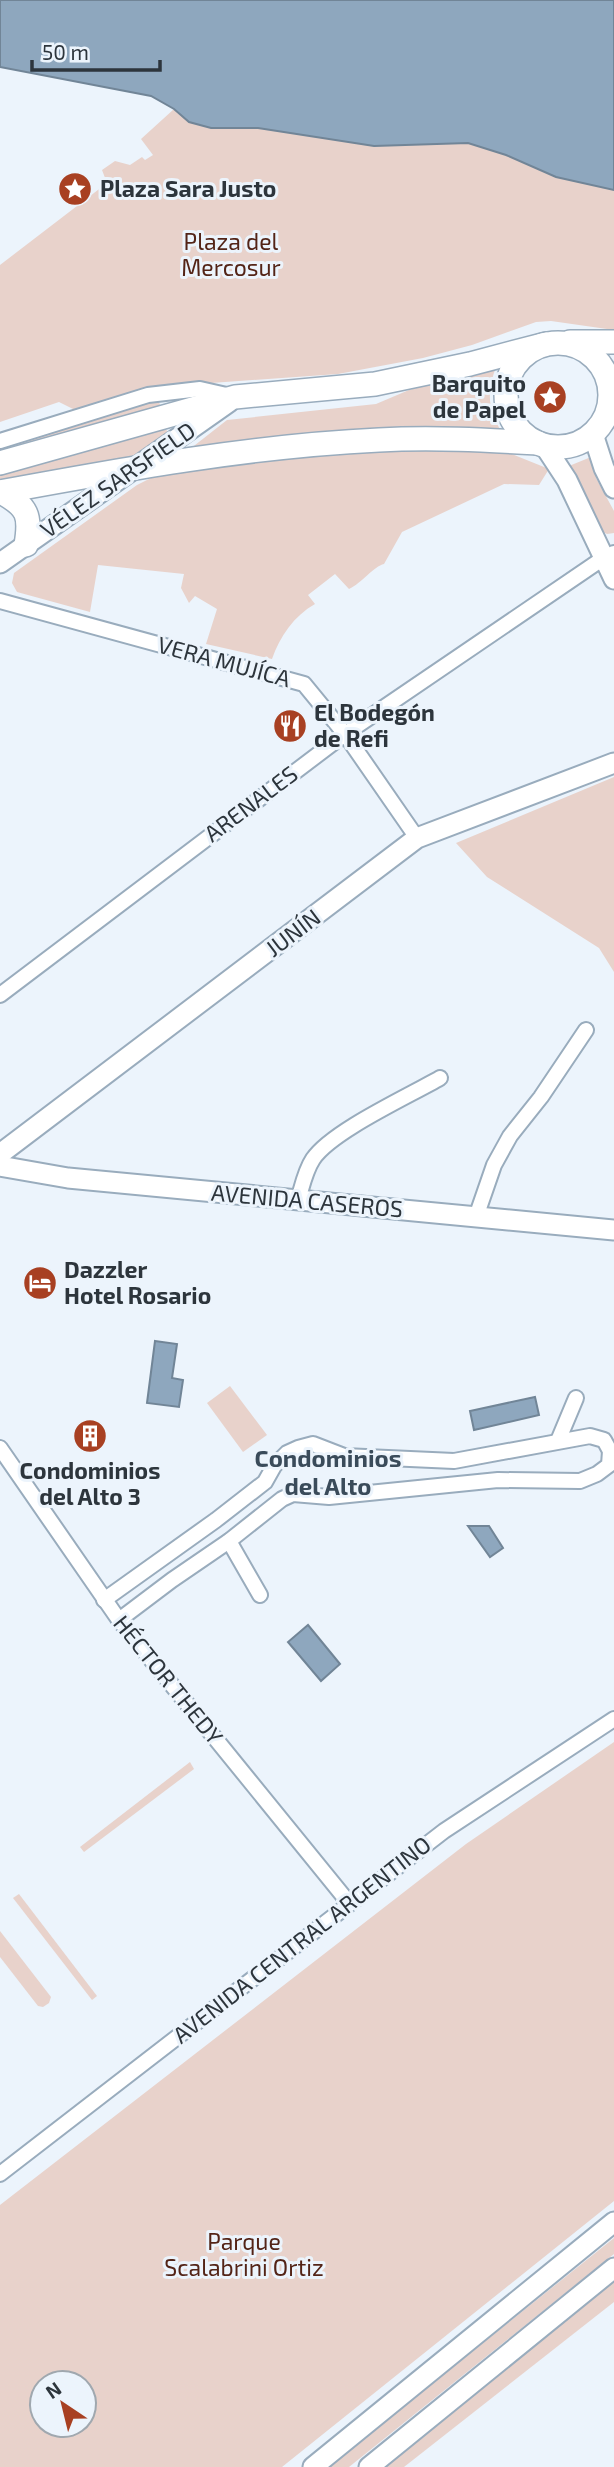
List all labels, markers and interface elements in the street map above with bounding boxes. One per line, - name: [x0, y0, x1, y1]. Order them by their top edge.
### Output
- scale bar: [32, 28, 159, 72]
- text: 50 m: [42, 39, 89, 64]
- place icon: Plaza Sara Justo: [56, 170, 94, 208]
- place label: Plaza Sara Justo: [100, 174, 276, 202]
- park label: Plaza del Mercosur: [181, 227, 281, 281]
- place label: Barquito de Papel: [432, 369, 526, 423]
- place icon: Barquito de Papel: [531, 378, 569, 416]
- street label: VÉLEZ SARSFIELD: [35, 415, 200, 543]
- street label: VERA MUJÍCA: [155, 630, 294, 692]
- place label: El Bodegón de Refi: [314, 698, 435, 752]
- restaurant icon: El Bodegón de Refi: [271, 707, 309, 745]
- street label: ARENALES: [198, 759, 303, 847]
- street label: JUNÍN: [259, 902, 325, 962]
- street label: AVENIDA CASEROS: [210, 1178, 404, 1222]
- place label: Dazzler Hotel Rosario: [64, 1255, 211, 1309]
- hotel icon: Dazzler Hotel Rosario: [21, 1264, 59, 1302]
- building icon: Condominios del Alto 3: [71, 1417, 109, 1455]
- district label: Condominios del Alto: [255, 1443, 401, 1500]
- place label: Condominios del Alto 3: [20, 1456, 160, 1510]
- street label: HÉCTOR THEDY: [108, 1609, 229, 1750]
- street label: AVENIDA CENTRAL ARGENTINO: [167, 1830, 436, 2049]
- park label: Parque Scalabrini Ortiz: [164, 2227, 324, 2281]
- north arrow: [28, 2369, 98, 2439]
- text: N: [41, 2376, 65, 2403]

